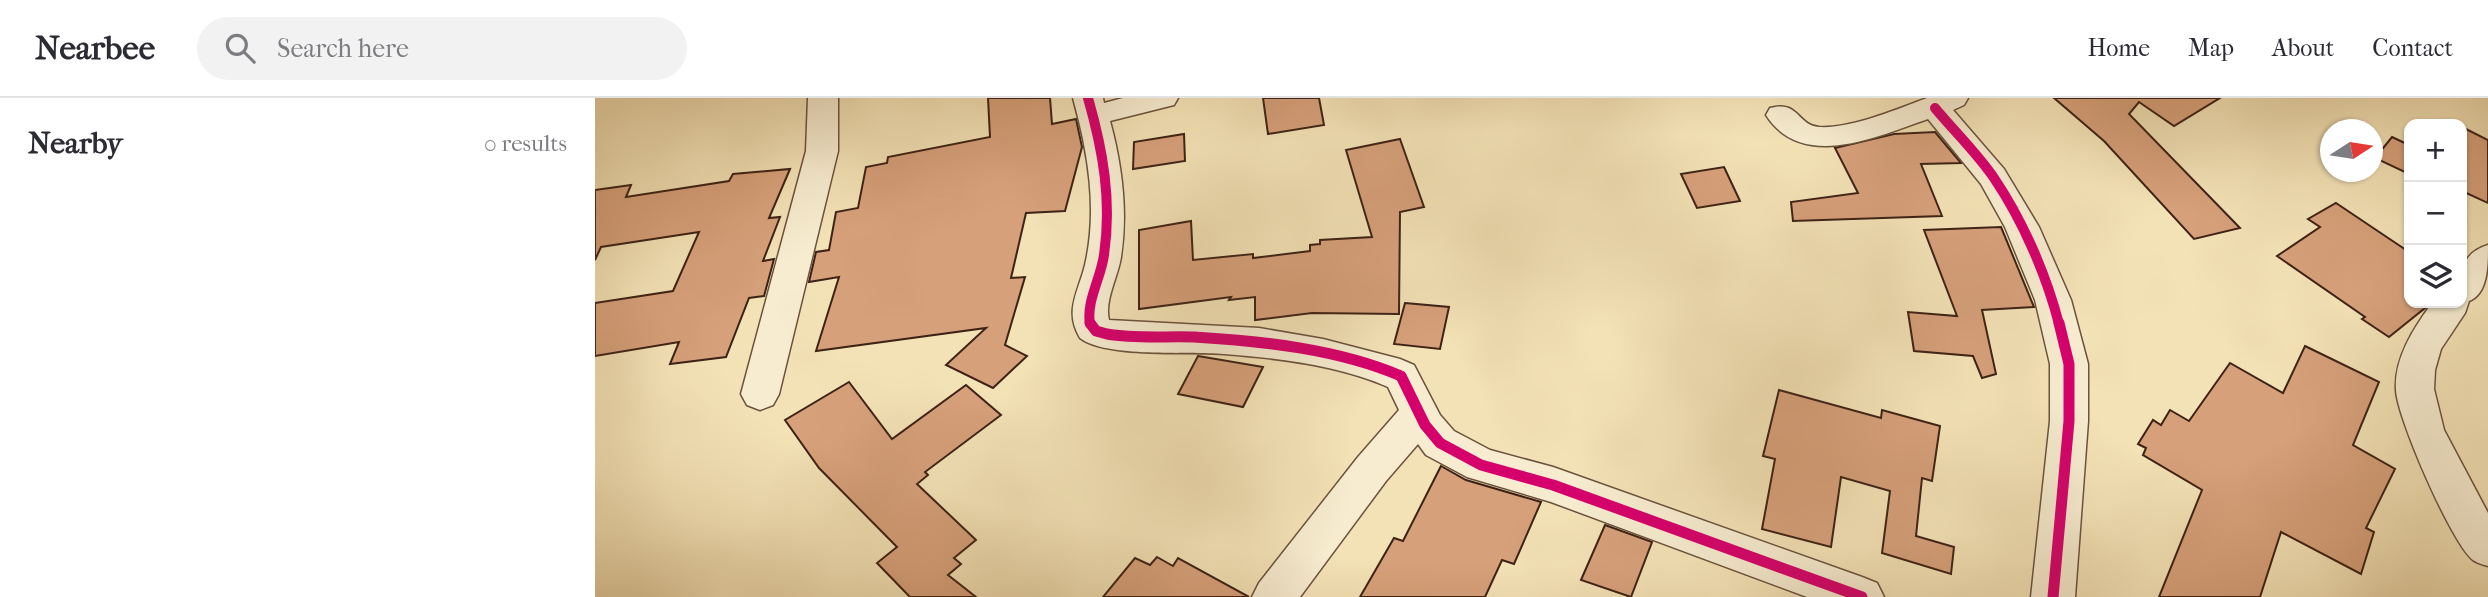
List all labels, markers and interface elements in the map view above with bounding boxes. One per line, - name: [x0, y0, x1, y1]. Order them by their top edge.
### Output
- search box: [197, 17, 687, 80]
- text: Nearbee: [35, 29, 155, 68]
- icon: search: [221, 29, 259, 67]
- text: Search here: [277, 33, 409, 64]
- text: Home: [2088, 34, 2150, 62]
- text: Map: [2188, 34, 2234, 62]
- text: About: [2272, 34, 2334, 62]
- text: Contact: [2372, 34, 2453, 62]
- north arrow: [2320, 119, 2383, 182]
- map controls: [2404, 119, 2467, 308]
- button: +: [2404, 119, 2467, 182]
- text: Nearby: [28, 126, 123, 161]
- text: 0 results: [484, 130, 567, 157]
- button: −: [2404, 182, 2467, 245]
- button: layers: [2404, 245, 2467, 308]

